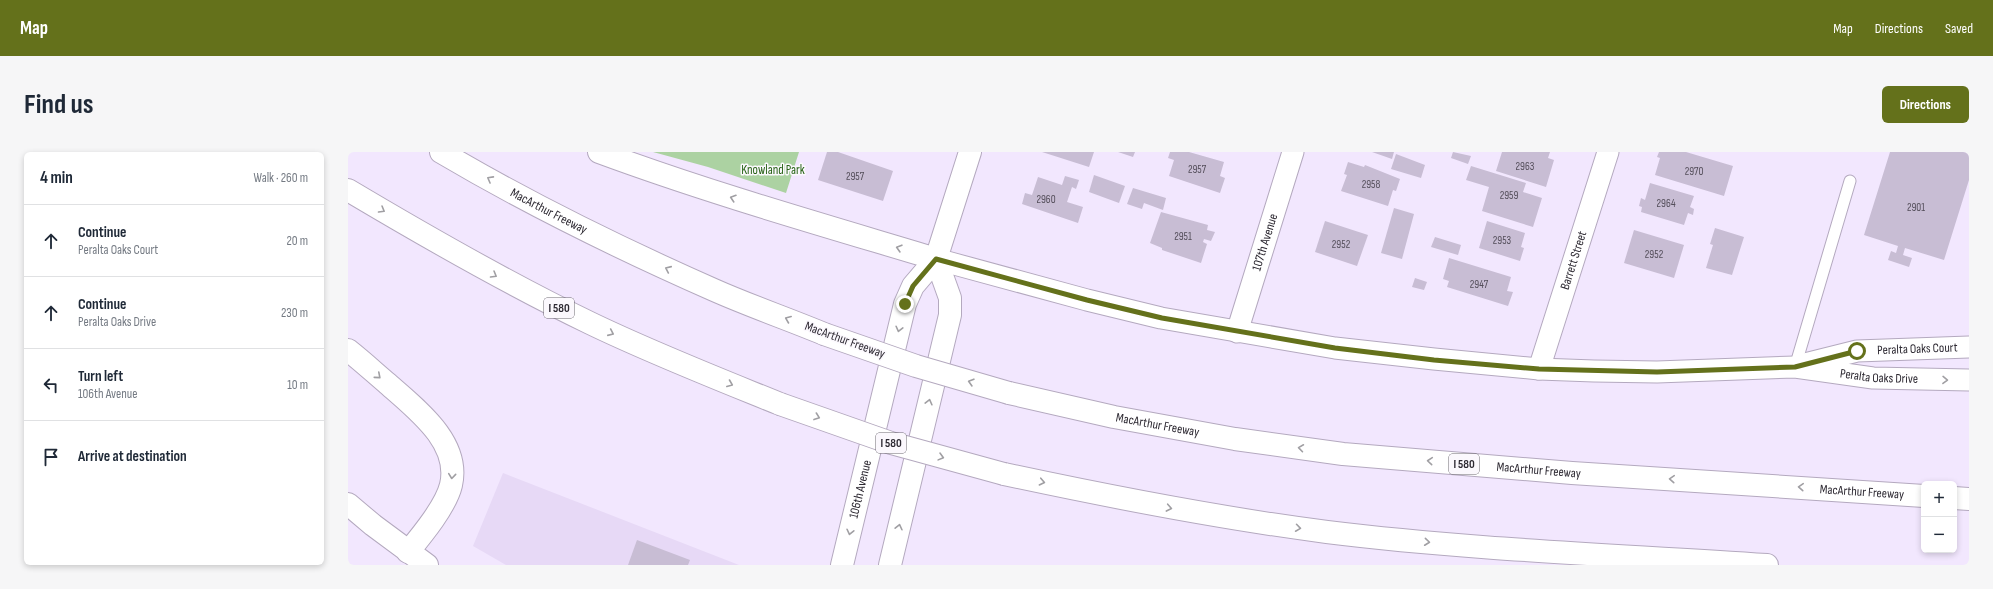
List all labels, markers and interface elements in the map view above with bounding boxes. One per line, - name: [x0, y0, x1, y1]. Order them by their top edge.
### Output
- text: Map: [20, 17, 48, 40]
- text: Map: [1833, 20, 1853, 37]
- text: Directions: [1875, 20, 1923, 37]
- text: Saved: [1945, 20, 1973, 37]
- button: Directions: [1882, 86, 1969, 123]
- text: Find us: [24, 88, 93, 121]
- house number: 2963: [1516, 160, 1535, 173]
- park label: Knowland Park: [741, 162, 805, 178]
- house number: 2957: [1188, 163, 1207, 176]
- house number: 2970: [1685, 165, 1703, 178]
- text: 4 min: [40, 168, 73, 188]
- text: Walk · 260 m: [254, 170, 308, 186]
- house number: 2957: [846, 170, 865, 183]
- one-way arrow: [486, 177, 494, 184]
- house number: 2958: [1362, 178, 1380, 191]
- street label: MacArthur Freeway: [508, 185, 590, 238]
- house number: 2959: [1500, 189, 1518, 202]
- house number: 2960: [1036, 193, 1056, 206]
- one-way arrow: [730, 194, 737, 203]
- house number: 2964: [1656, 197, 1676, 210]
- house number: 2901: [1907, 201, 1925, 214]
- one-way arrow: [378, 205, 385, 212]
- street label: 107th Avenue: [1249, 212, 1281, 273]
- text: Continue: [78, 223, 127, 242]
- street label: Barrett Street: [1557, 229, 1590, 292]
- icon: ahead: [40, 230, 62, 252]
- house number: 2951: [1174, 230, 1192, 243]
- text: 20 m: [286, 233, 308, 249]
- house number: 2953: [1493, 234, 1512, 247]
- house number: 2952: [1332, 238, 1351, 251]
- text: Peralta Oaks Court: [78, 242, 158, 258]
- one-way arrow: [896, 244, 903, 253]
- house number: 2952: [1645, 248, 1664, 261]
- one-way arrow: [665, 266, 672, 274]
- one-way arrow: [490, 270, 497, 277]
- house number: 2947: [1470, 278, 1489, 291]
- text: Continue: [78, 295, 127, 314]
- route end: [896, 295, 914, 313]
- road number: I 580: [544, 298, 574, 318]
- icon: ahead: [40, 302, 62, 324]
- text: 230 m: [281, 305, 308, 321]
- text: Peralta Oaks Drive: [78, 314, 156, 330]
- one-way arrow: [784, 316, 791, 324]
- street label: MacArthur Freeway: [803, 318, 887, 362]
- one-way arrow: [895, 325, 904, 332]
- one-way arrow: [607, 328, 614, 336]
- street label: Peralta Oaks Court: [1877, 339, 1958, 358]
- route start: [1848, 342, 1866, 360]
- street label: Peralta Oaks Drive: [1839, 365, 1918, 387]
- text: Turn left: [78, 367, 123, 386]
- one-way arrow: [373, 371, 381, 378]
- icon: left: [40, 374, 62, 396]
- one-way arrow: [1942, 376, 1948, 384]
- text: 10 m: [287, 377, 308, 393]
- one-way arrow: [968, 378, 975, 387]
- one-way arrow: [727, 379, 734, 387]
- text: 106th Avenue: [78, 386, 137, 402]
- one-way arrow: [925, 398, 933, 405]
- street label: MacArthur Freeway: [1115, 410, 1201, 440]
- one-way arrow: [813, 412, 820, 420]
- road number: I 580: [876, 433, 906, 453]
- one-way arrow: [1298, 444, 1304, 453]
- icon: arrive: [40, 446, 62, 468]
- text: Arrive at destination: [78, 447, 187, 466]
- one-way arrow: [937, 452, 944, 460]
- road number: I 580: [1449, 454, 1479, 474]
- one-way arrow: [1427, 457, 1433, 466]
- street label: 106th Avenue: [846, 458, 875, 520]
- street label: MacArthur Freeway: [1496, 459, 1581, 482]
- one-way arrow: [448, 473, 457, 479]
- one-way arrow: [1669, 475, 1675, 484]
- one-way arrow: [1039, 478, 1045, 486]
- street label: MacArthur Freeway: [1819, 481, 1905, 503]
- map controls: [1921, 481, 1957, 553]
- button: +: [1921, 481, 1957, 517]
- one-way arrow: [1798, 483, 1804, 492]
- one-way arrow: [1166, 503, 1173, 512]
- button: −: [1921, 517, 1957, 553]
- one-way arrow: [1295, 523, 1301, 532]
- one-way arrow: [895, 524, 903, 530]
- one-way arrow: [847, 529, 855, 535]
- one-way arrow: [1424, 537, 1430, 546]

